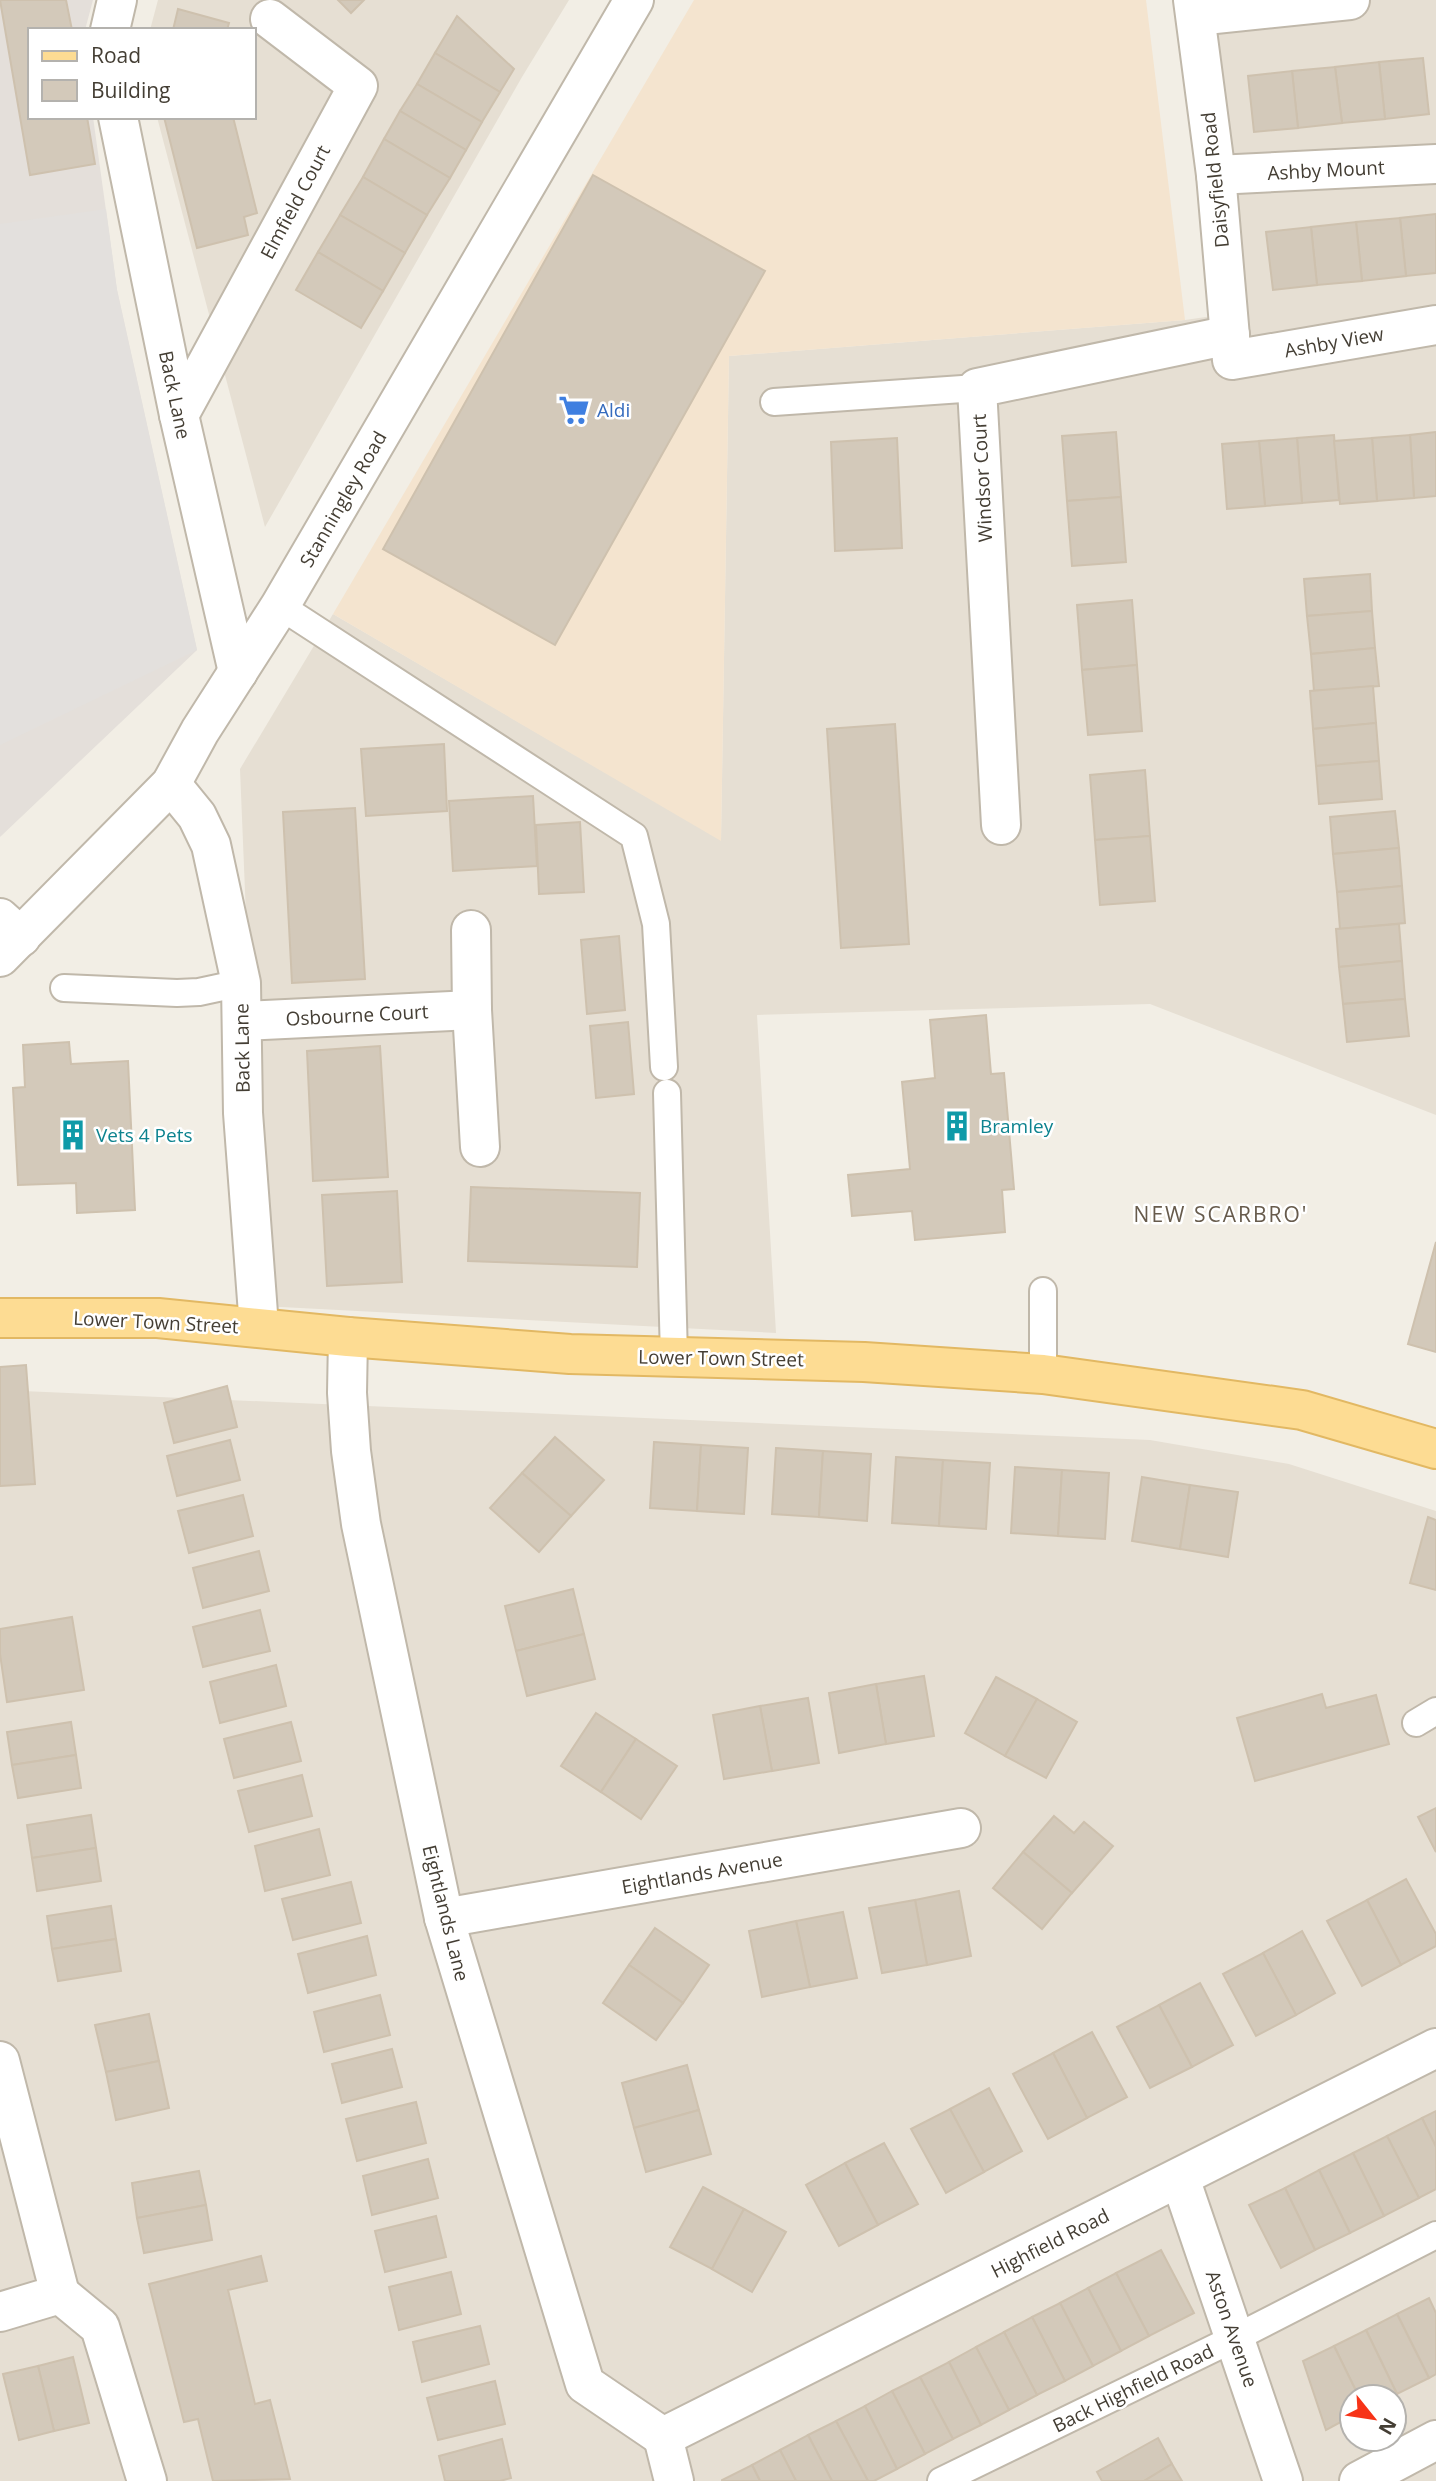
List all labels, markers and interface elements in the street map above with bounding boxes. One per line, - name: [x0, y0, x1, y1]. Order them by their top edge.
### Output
- legend: [28, 28, 256, 119]
- text: Road: [91, 41, 141, 69]
- text: Building: [91, 76, 170, 104]
- street label: Daisyfield Road: [1195, 111, 1235, 249]
- street label: Elmfield Court: [254, 140, 336, 264]
- street label: Ashby Mount: [1267, 154, 1386, 186]
- street label: Ashby View: [1282, 320, 1386, 364]
- street label: Back Lane: [153, 348, 197, 442]
- supermarket icon: Aldi: [557, 393, 591, 427]
- place label: Aldi: [597, 397, 630, 423]
- street label: Windsor Court: [966, 413, 998, 543]
- street label: Stanningley Road: [293, 426, 393, 572]
- street label: Osbourne Court: [285, 998, 429, 1032]
- street label: Back Lane: [228, 1003, 256, 1093]
- building icon: Bramley: [940, 1109, 974, 1143]
- place label: Bramley: [980, 1113, 1054, 1139]
- building icon: Vets 4 Pets: [56, 1118, 90, 1152]
- place label: Vets 4 Pets: [96, 1122, 192, 1148]
- district label: NEW SCARBRO': [1134, 1200, 1308, 1228]
- street label: Lower Town Street: [73, 1305, 240, 1339]
- street label: Lower Town Street: [638, 1344, 804, 1372]
- street label: Eightlands Lane: [417, 1842, 475, 1984]
- street label: Eightlands Avenue: [620, 1846, 784, 1900]
- street label: Highfield Road: [986, 2202, 1114, 2284]
- street label: Aston Avenue: [1200, 2267, 1264, 2391]
- street label: Back Highfield Road: [1048, 2338, 1218, 2438]
- north arrow: [1338, 2383, 1408, 2453]
- text: N: [1373, 2413, 1403, 2440]

